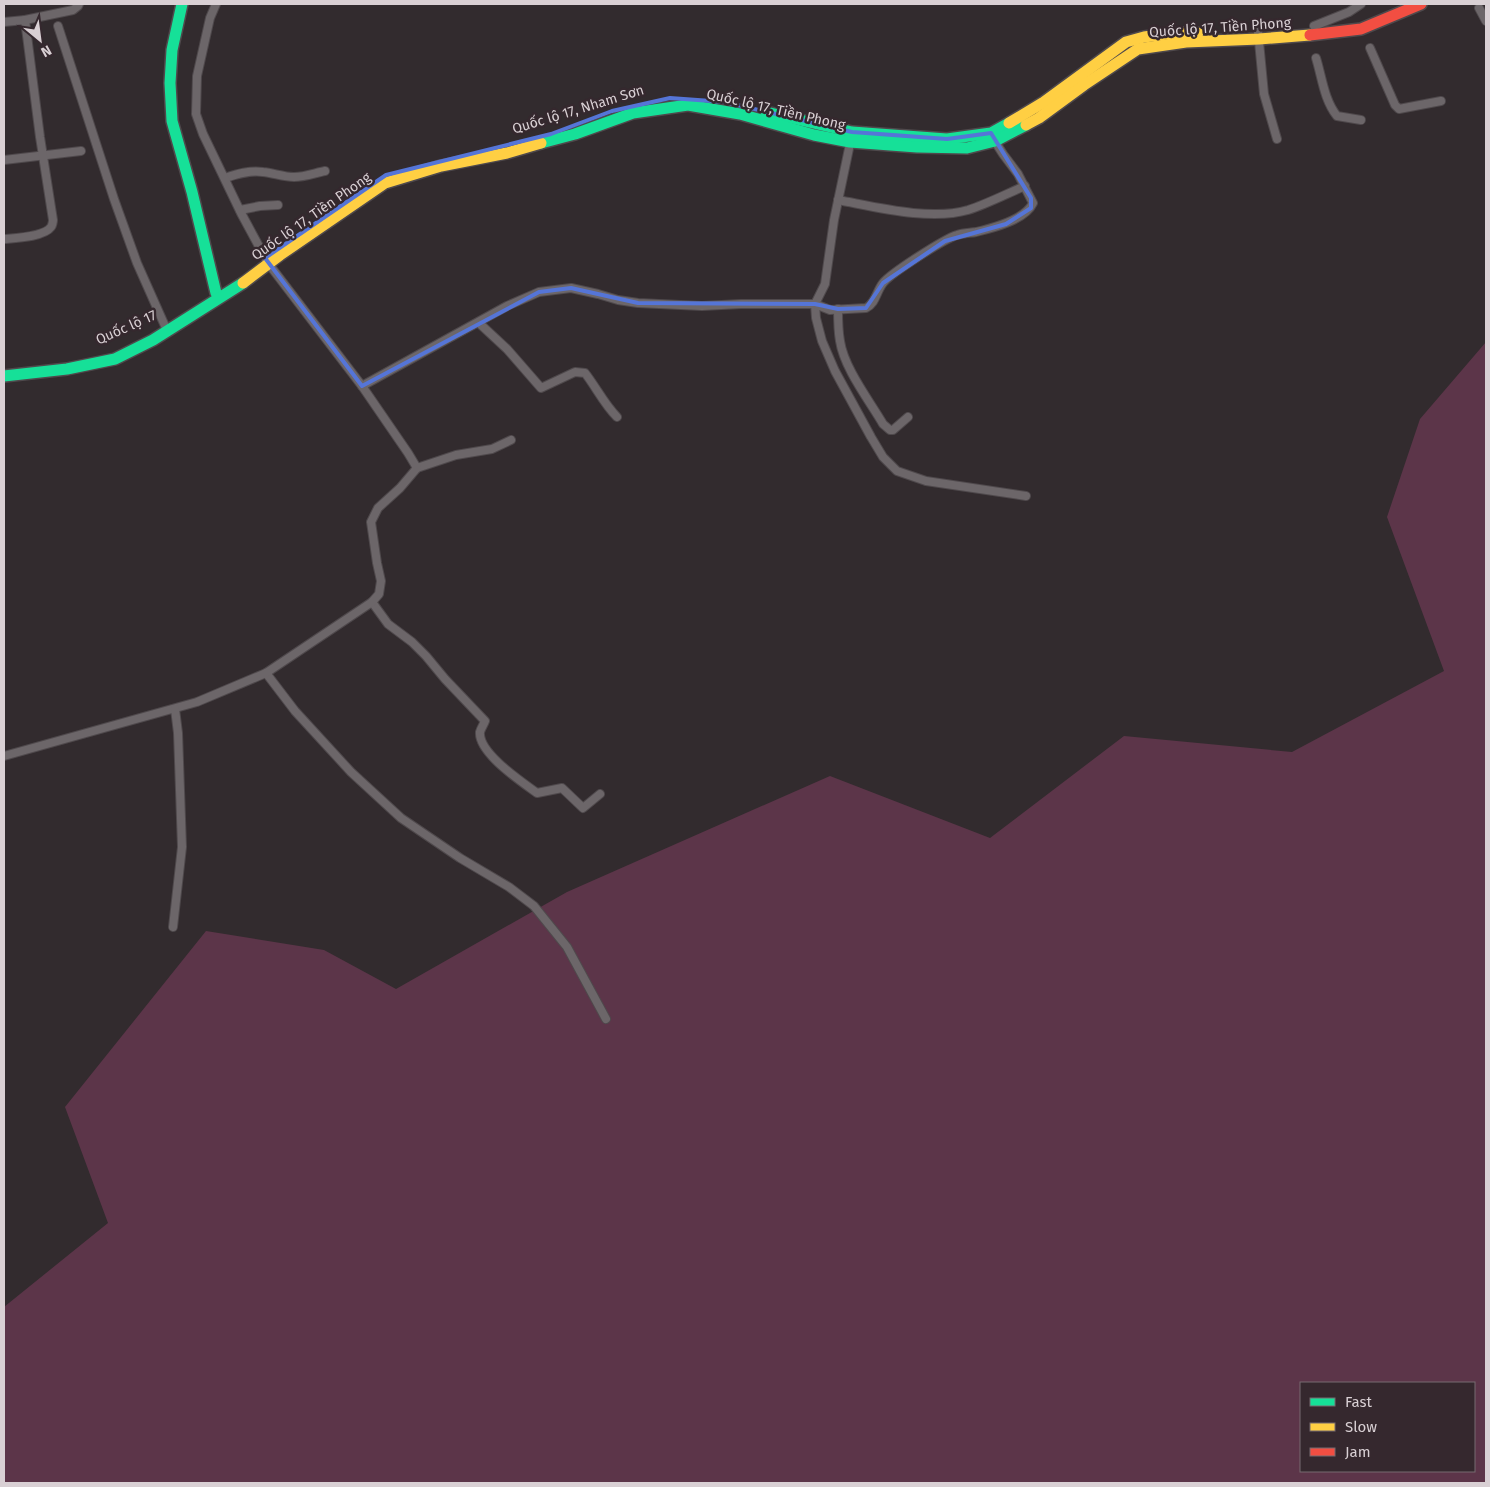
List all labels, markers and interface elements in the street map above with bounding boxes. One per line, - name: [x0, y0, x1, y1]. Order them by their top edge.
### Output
- street label: Quốc lộ 17, Tiền Phong: [1148, 13, 1292, 41]
- north arrow: [15, 15, 65, 65]
- text: N: [38, 41, 54, 61]
- street label: Quốc lộ 17, Nham Sơn: [510, 80, 646, 138]
- street label: Quốc lộ 17, Tiền Phong: [705, 84, 848, 134]
- street label: Quốc lộ 17, Tiền Phong: [248, 167, 375, 264]
- street label: Quốc lộ 17: [93, 306, 159, 348]
- legend: [1300, 1382, 1475, 1472]
- text: Fast: [1345, 1393, 1372, 1411]
- text: Slow: [1345, 1418, 1377, 1436]
- text: Jam: [1345, 1443, 1371, 1461]

